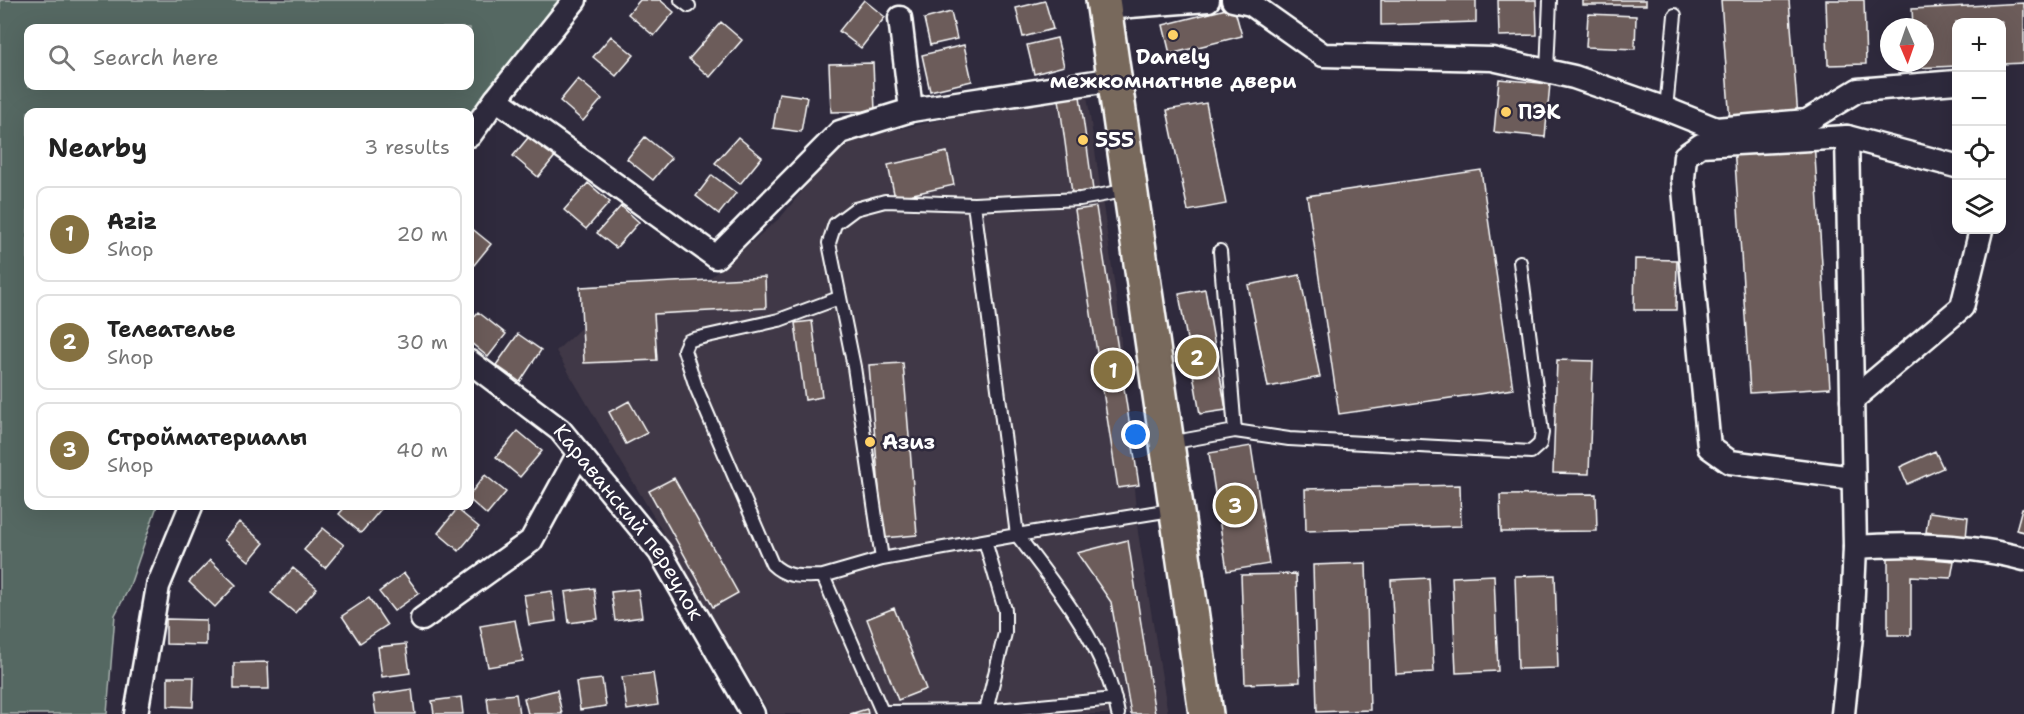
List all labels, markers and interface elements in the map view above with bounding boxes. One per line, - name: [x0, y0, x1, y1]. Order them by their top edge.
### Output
- north arrow: [1880, 18, 1934, 72]
- map controls: [1952, 18, 2006, 234]
- button: +: [1952, 18, 2006, 72]
- search box: [24, 24, 474, 90]
- marker: Danely межкомнатные двери: [1166, 28, 1180, 42]
- icon: search: [45, 41, 78, 74]
- text: Search here: [93, 43, 219, 72]
- place label: Danely межкомнатные двери: [1049, 43, 1297, 95]
- button: −: [1952, 72, 2006, 126]
- place label: ПЭК: [1518, 98, 1561, 126]
- marker: ПЭК: [1499, 105, 1513, 119]
- place label: 555: [1095, 126, 1134, 154]
- button: locate: [1952, 126, 2006, 180]
- text: Nearby: [48, 130, 147, 165]
- marker: 555: [1076, 133, 1090, 147]
- text: 3 results: [364, 134, 450, 160]
- button: layers: [1952, 180, 2006, 234]
- text: Aziz: [107, 207, 157, 236]
- text: 1: [65, 221, 74, 247]
- text: 20 m: [397, 221, 448, 247]
- text: Shop: [107, 236, 154, 262]
- text: Телеателье: [107, 315, 236, 344]
- text: 2: [63, 329, 77, 355]
- text: 30 m: [396, 329, 448, 355]
- pin: 2: [1178, 334, 1216, 380]
- text: Shop: [107, 344, 154, 370]
- pin: 1: [1094, 348, 1132, 392]
- street label: Караванский переулок: [547, 418, 710, 625]
- your location: [1121, 420, 1150, 449]
- text: Стройматериалы: [107, 423, 307, 452]
- place label: Азиз: [882, 428, 935, 456]
- marker: Азиз: [863, 435, 877, 449]
- text: 3: [63, 437, 77, 463]
- text: 40 m: [396, 437, 448, 463]
- text: Shop: [107, 452, 154, 478]
- pin: 3: [1216, 482, 1254, 528]

